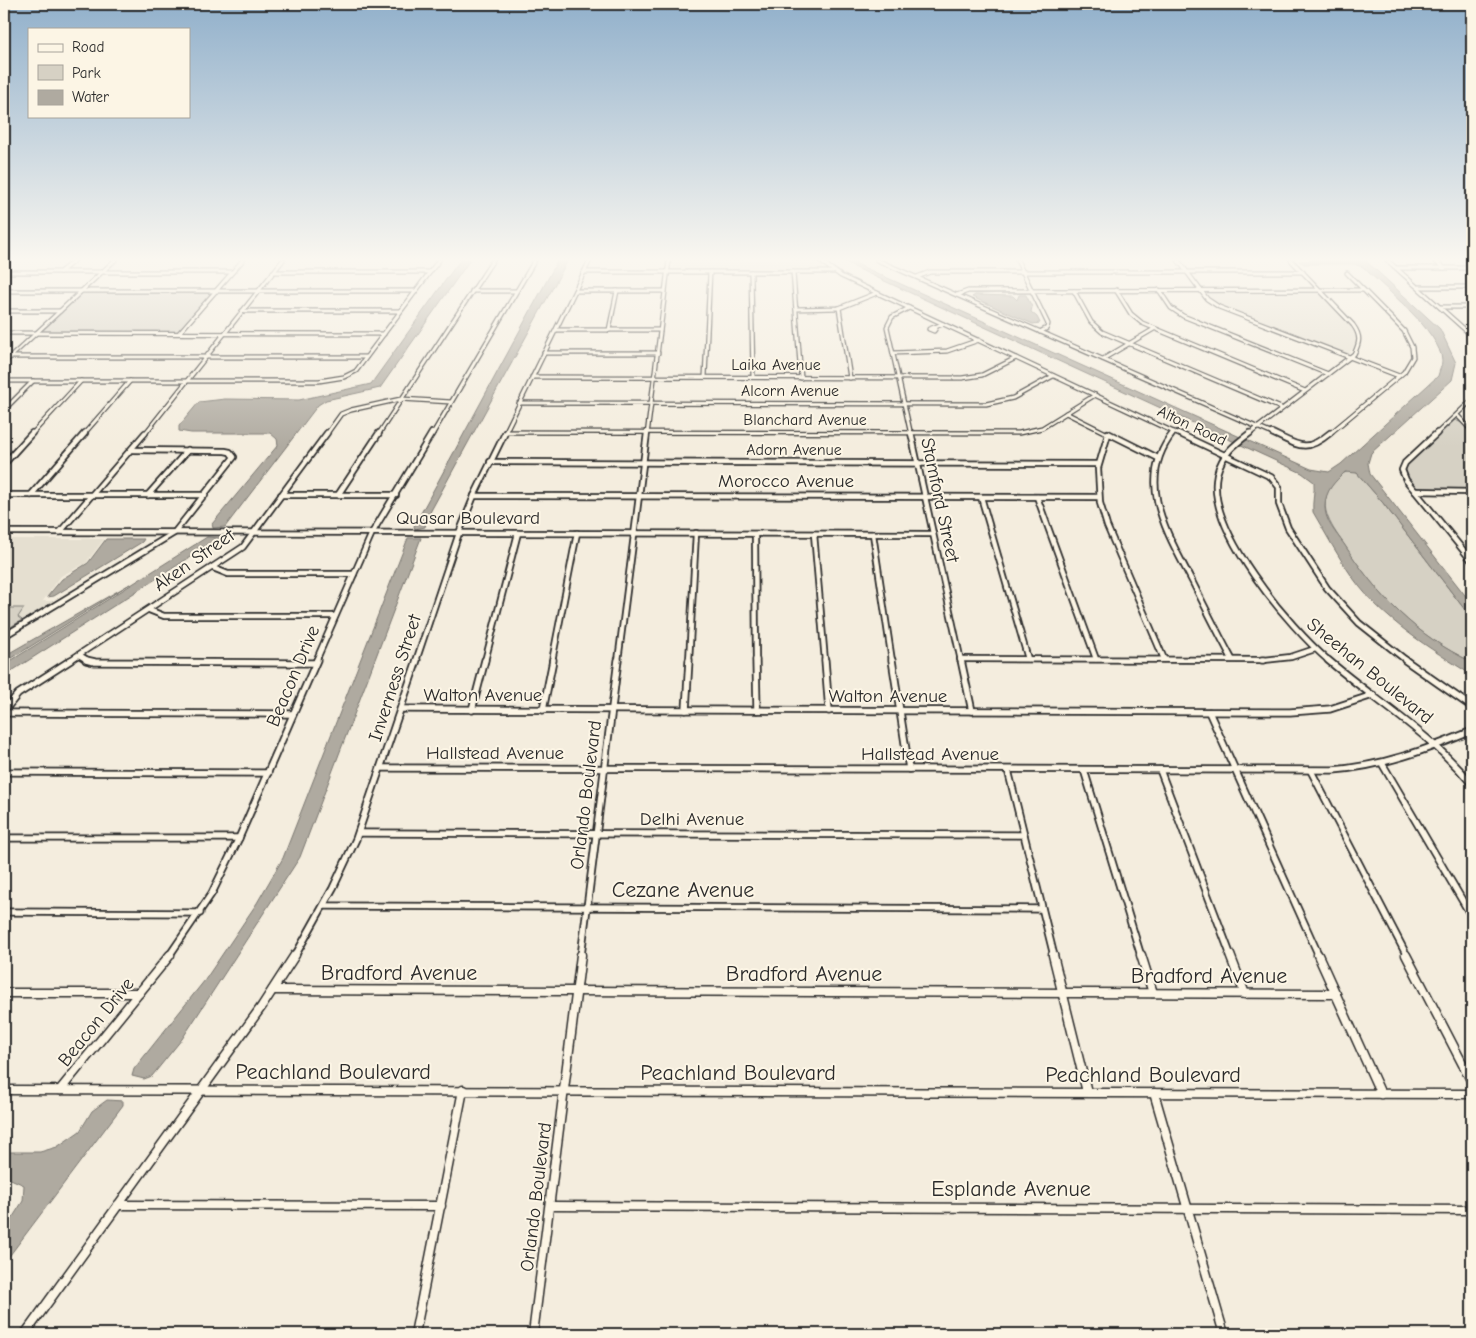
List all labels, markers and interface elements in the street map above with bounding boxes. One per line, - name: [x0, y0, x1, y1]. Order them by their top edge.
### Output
- legend: [28, 28, 190, 118]
- text: Road: [72, 38, 104, 56]
- text: Park: [72, 64, 101, 82]
- text: Water: [72, 88, 109, 106]
- street label: Laika Avenue: [731, 356, 821, 374]
- street label: Alcorn Avenue: [741, 382, 839, 400]
- street label: Alton Road: [1155, 402, 1229, 450]
- street label: Blanchard Avenue: [743, 411, 867, 429]
- street label: Stamford Street: [916, 436, 964, 565]
- street label: Adorn Avenue: [746, 441, 842, 459]
- street label: Morocco Avenue: [718, 470, 854, 492]
- street label: Quasar Boulevard: [396, 507, 540, 529]
- street label: Aken Street: [149, 524, 239, 596]
- street label: Inverness Street: [364, 611, 426, 744]
- street label: Sheehan Boulevard: [1302, 613, 1438, 729]
- street label: Beacon Drive: [262, 622, 324, 730]
- street label: Walton Avenue: [424, 684, 542, 706]
- street label: Walton Avenue: [829, 685, 947, 707]
- street label: Orlando Boulevard: [566, 719, 606, 871]
- street label: Hallstead Avenue: [426, 742, 564, 764]
- street label: Hallstead Avenue: [861, 743, 999, 765]
- street label: Delhi Avenue: [640, 808, 744, 830]
- street label: Cezane Avenue: [612, 877, 754, 903]
- street label: Bradford Avenue: [321, 960, 477, 986]
- street label: Bradford Avenue: [726, 961, 882, 987]
- street label: Bradford Avenue: [1131, 963, 1287, 989]
- street label: Beacon Drive: [53, 973, 139, 1071]
- street label: Peachland Boulevard: [235, 1059, 431, 1085]
- street label: Peachland Boulevard: [640, 1060, 836, 1086]
- street label: Peachland Boulevard: [1045, 1062, 1241, 1088]
- street label: Orlando Boulevard: [516, 1121, 556, 1273]
- street label: Esplande Avenue: [931, 1176, 1091, 1202]

